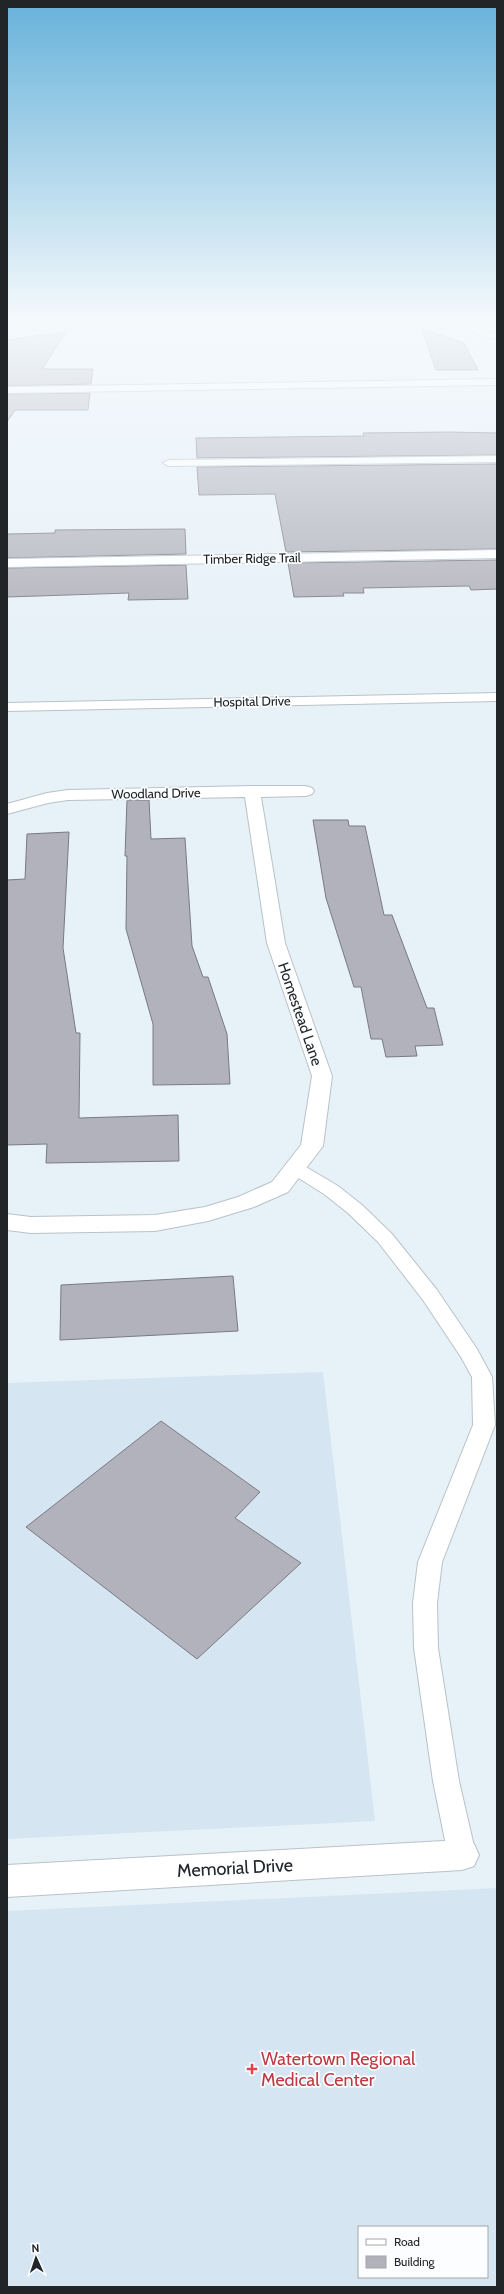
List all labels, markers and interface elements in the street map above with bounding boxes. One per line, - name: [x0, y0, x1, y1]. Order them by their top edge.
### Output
- street label: Timber Ridge Trail: [203, 549, 301, 567]
- street label: Hospital Drive: [213, 692, 291, 710]
- street label: Woodland Drive: [111, 784, 201, 802]
- street label: Homestead Lane: [274, 960, 326, 1068]
- street label: Memorial Drive: [176, 1854, 294, 1882]
- place label: Watertown Regional Medical Center: [261, 2048, 416, 2091]
- marker: Watertown Regional Medical Center: [246, 2063, 258, 2075]
- legend: [358, 2226, 488, 2278]
- text: Road: [394, 2234, 420, 2249]
- north arrow: [16, 2238, 56, 2278]
- text: N: [31, 2241, 40, 2255]
- text: Building: [394, 2254, 436, 2269]

